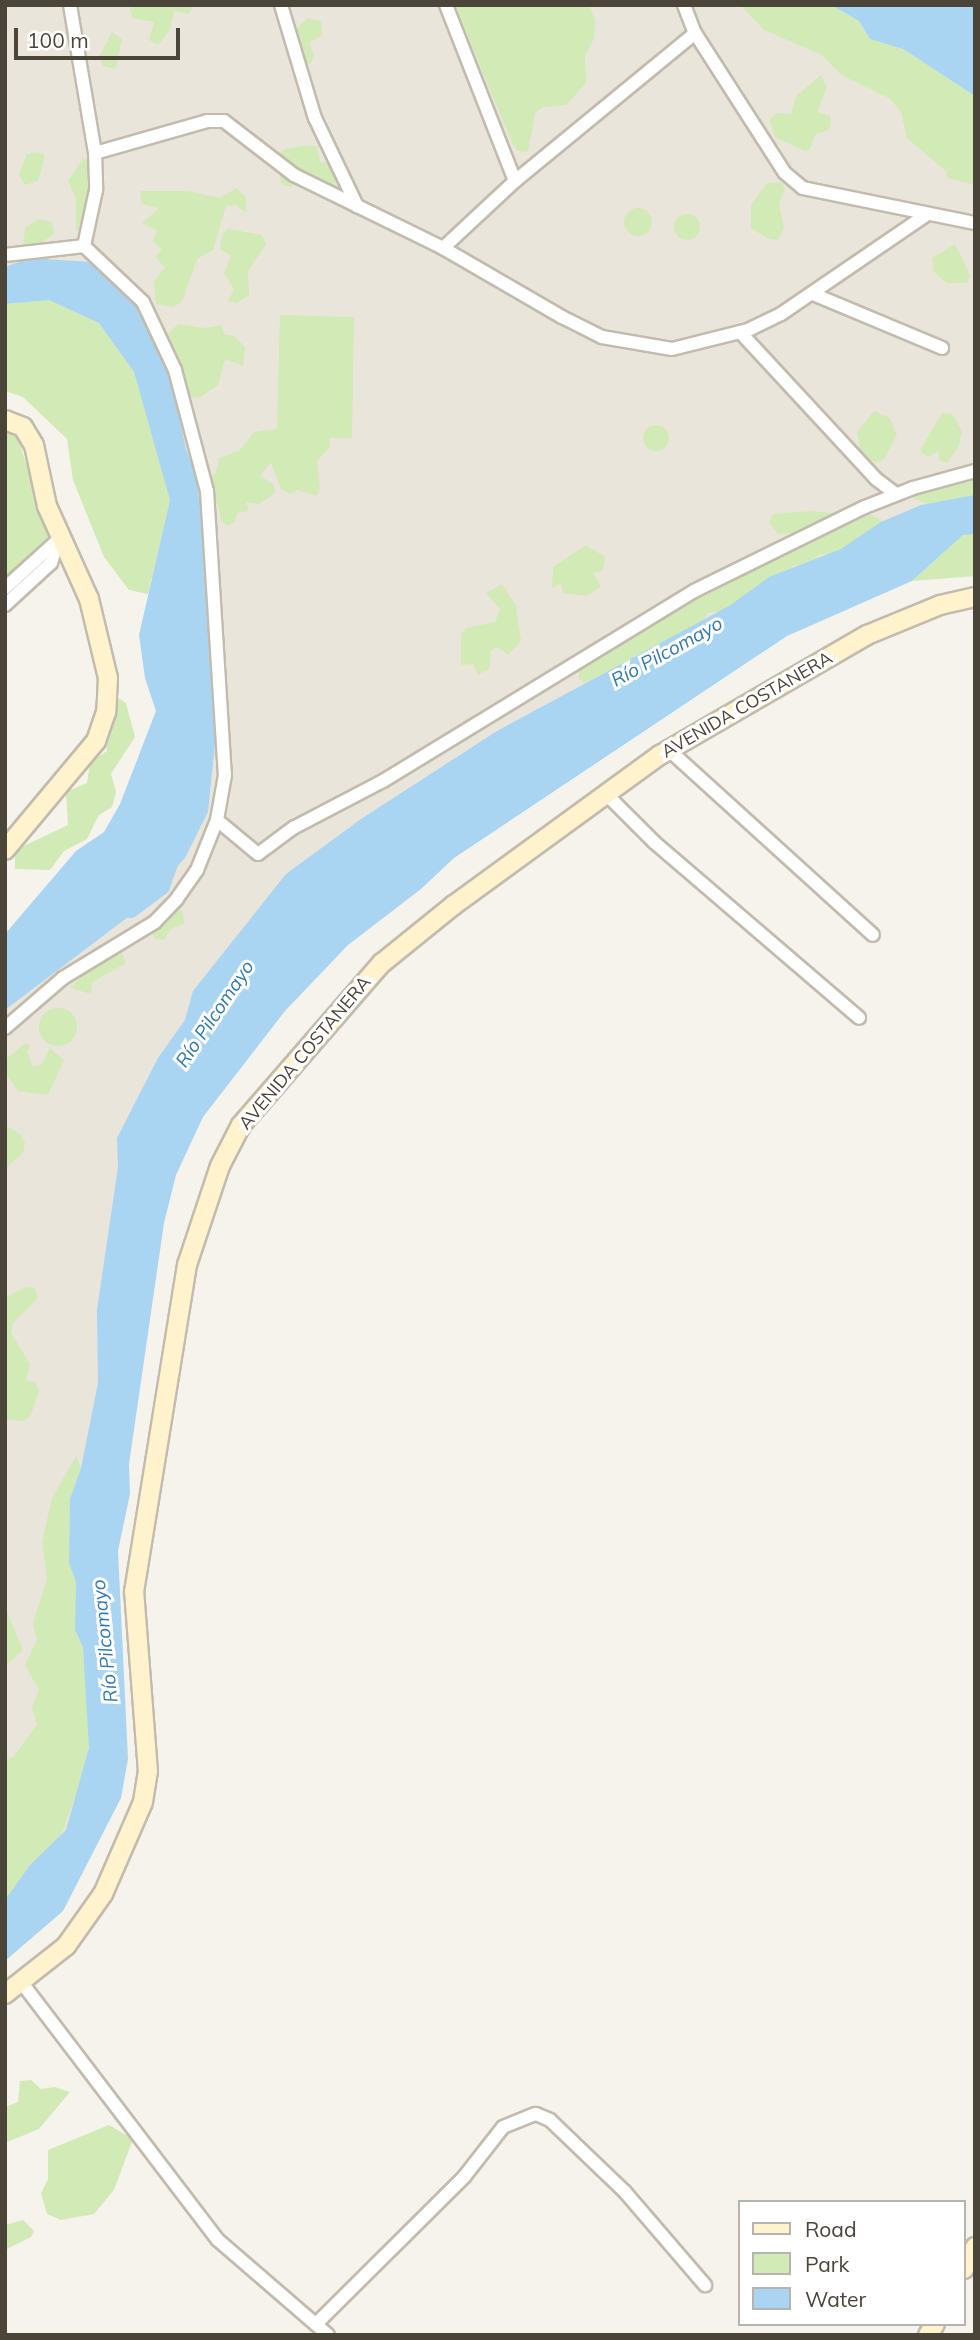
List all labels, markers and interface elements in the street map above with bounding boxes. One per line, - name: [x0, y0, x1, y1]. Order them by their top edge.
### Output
- scale bar: [18, 14, 184, 58]
- text: 100 m: [27, 27, 89, 53]
- water label: Río Pilcomayo: [607, 612, 727, 692]
- street label: AVENIDA COSTANERA: [658, 647, 836, 763]
- water label: Río Pilcomayo: [171, 956, 259, 1072]
- street label: AVENIDA COSTANERA: [234, 972, 376, 1134]
- water label: Río Pilcomayo: [87, 1578, 123, 1704]
- legend: [738, 2200, 966, 2326]
- text: Road: [805, 2216, 856, 2242]
- text: Park: [805, 2251, 849, 2277]
- text: Water: [805, 2286, 866, 2312]

